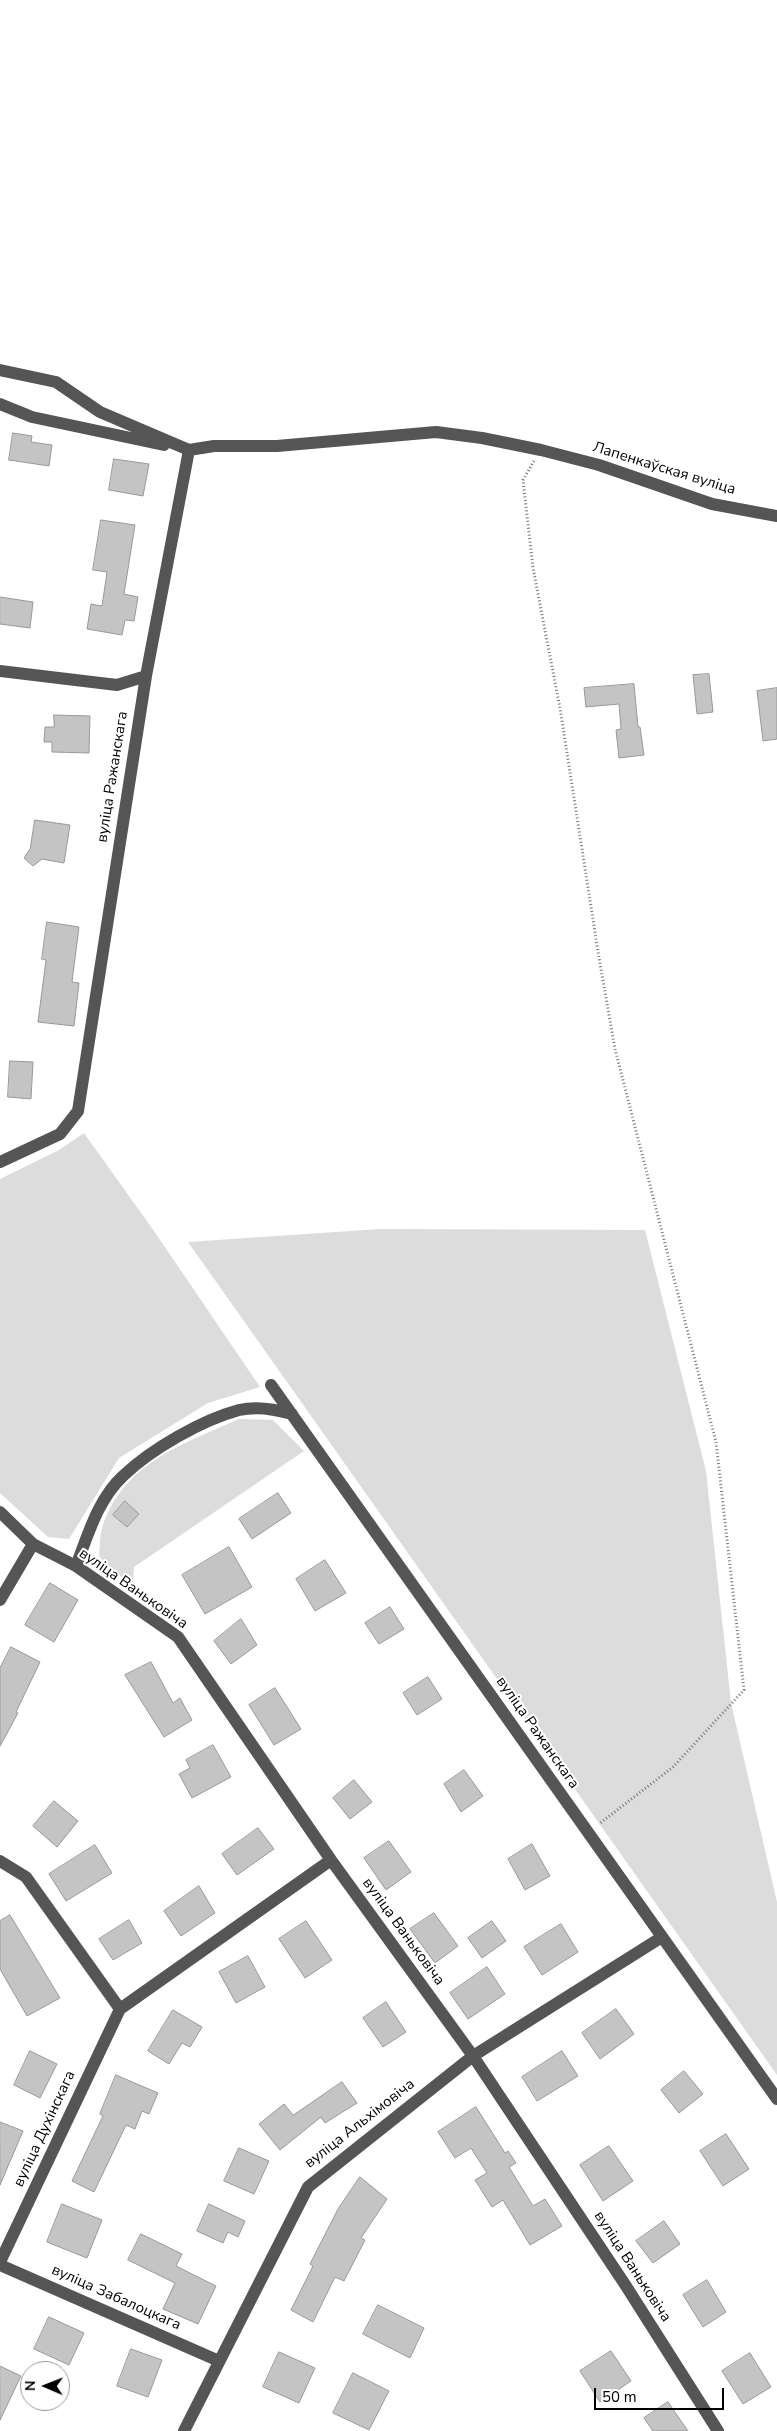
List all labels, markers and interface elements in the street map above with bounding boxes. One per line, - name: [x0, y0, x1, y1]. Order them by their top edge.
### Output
- street label: Лапенкаўская вуліца: [590, 439, 738, 499]
- street label: вуліца Ражанскага: [94, 710, 132, 844]
- street label: вуліца Ваньковіча: [75, 1545, 191, 1633]
- street label: вуліца Ражанскага: [492, 1674, 582, 1792]
- street label: вуліца Ваньковіча: [358, 1875, 448, 1989]
- street label: вуліца Духінскага: [10, 2068, 80, 2190]
- street label: вуліца Альхімовіча: [301, 2075, 419, 2173]
- street label: вуліца Ваньковіча: [589, 2208, 675, 2326]
- street label: вуліца Забалоцкага: [49, 2261, 183, 2335]
- north arrow: [20, 2361, 70, 2411]
- scale bar: [597, 2378, 727, 2410]
- text: N: [21, 2380, 40, 2391]
- text: 50 m: [602, 2387, 637, 2407]

